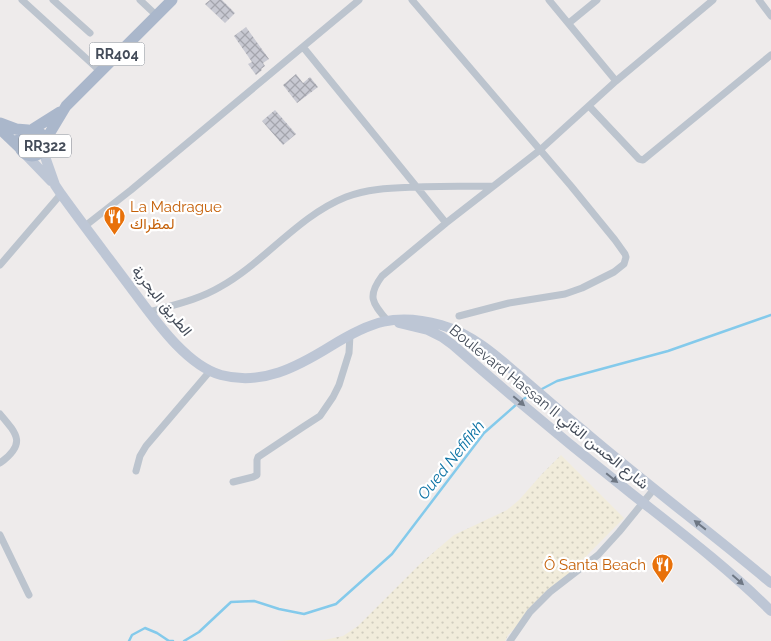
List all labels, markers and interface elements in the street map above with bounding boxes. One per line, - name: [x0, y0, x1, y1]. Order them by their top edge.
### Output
- road number: RR404: [90, 42, 144, 66]
- road number: RR322: [19, 134, 71, 158]
- place label: La Madrague لمظراك: [130, 198, 222, 233]
- restaurant icon: La Madrague لمظراك: [102, 204, 126, 235]
- street label: الطريق البحرية: [127, 262, 196, 340]
- street label: Boulevard Hassan II شارع الحسن الثاني: [443, 321, 652, 496]
- one-way arrow: [512, 396, 525, 407]
- water label: Oued Nefifikh: [413, 417, 489, 503]
- one-way arrow: [605, 472, 618, 483]
- one-way arrow: [693, 520, 707, 530]
- restaurant icon: Ô Santa Beach: [650, 553, 674, 584]
- place label: Ô Santa Beach: [544, 556, 646, 574]
- one-way arrow: [732, 574, 744, 585]

